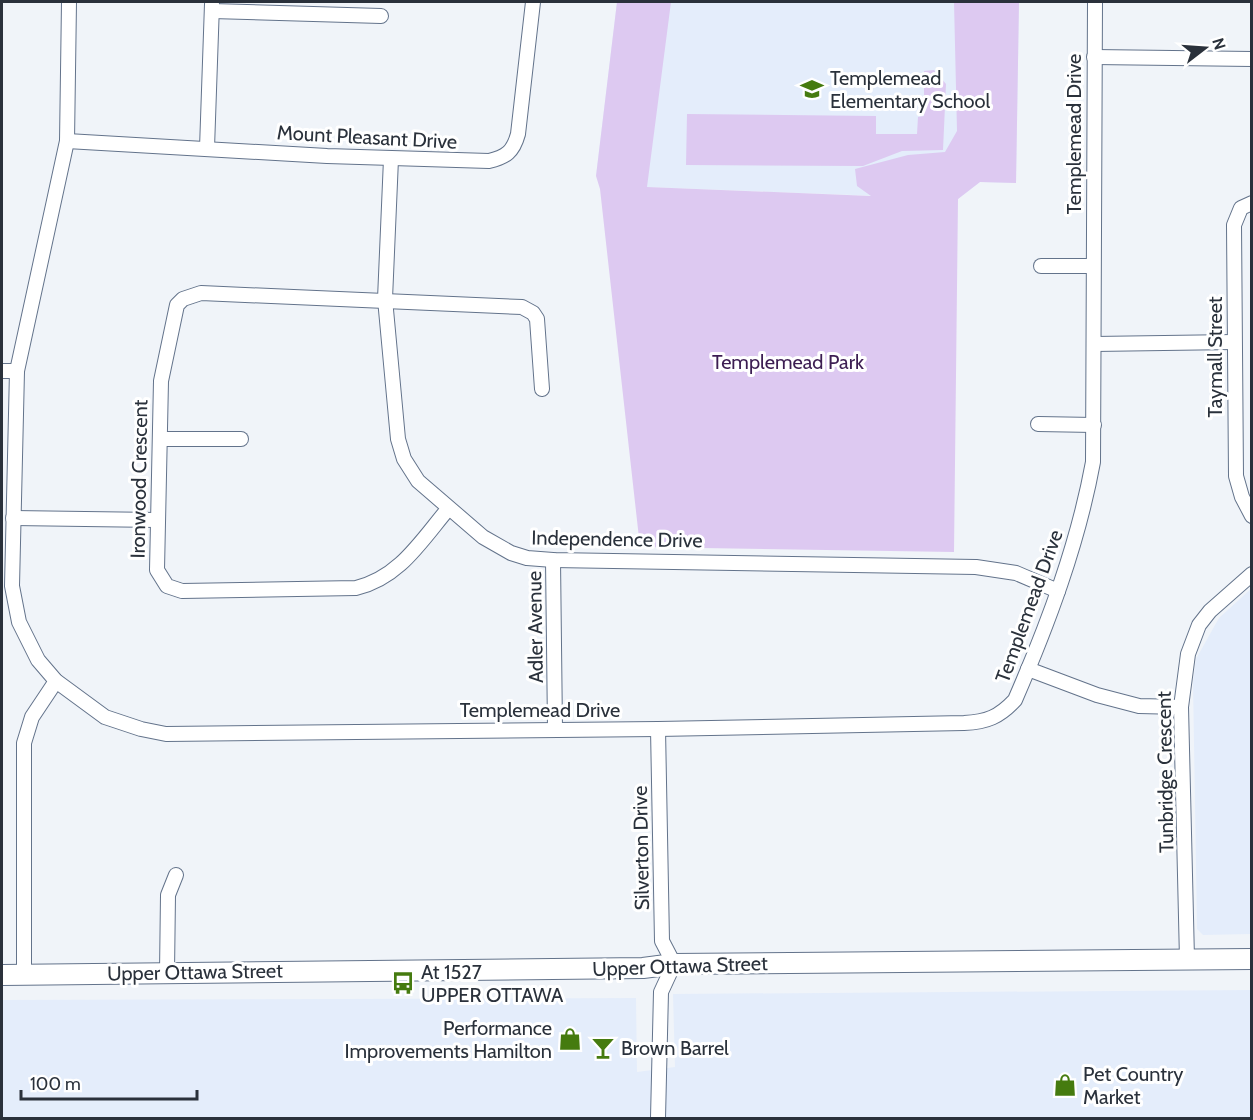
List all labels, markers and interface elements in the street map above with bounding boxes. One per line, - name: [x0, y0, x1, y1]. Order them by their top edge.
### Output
- north arrow: [1175, 18, 1235, 78]
- text: N: [1208, 36, 1230, 52]
- street label: Templemead Drive: [1062, 54, 1086, 214]
- place label: Templemead Elementary School: [830, 66, 991, 113]
- school or university icon: Templemead Elementary School: [799, 76, 825, 102]
- street label: Mount Pleasant Drive: [276, 120, 458, 154]
- street label: Taymall Street: [1203, 296, 1227, 418]
- park label: Templemead Park: [712, 350, 864, 374]
- street label: Ironwood Crescent: [126, 399, 152, 559]
- street label: Independence Drive: [531, 526, 703, 552]
- street label: Templemead Drive: [990, 526, 1068, 686]
- street label: Adler Avenue: [522, 571, 548, 683]
- street label: Tunbridge Crescent: [1152, 691, 1178, 853]
- street label: Templemead Drive: [460, 698, 620, 722]
- street label: Silverton Drive: [628, 785, 654, 911]
- street label: Upper Ottawa Street: [592, 951, 768, 981]
- street label: Upper Ottawa Street: [107, 958, 283, 986]
- place label: At 1527 UPPER OTTAWA: [421, 960, 564, 1007]
- bus stop icon: At 1527 UPPER OTTAWA: [390, 970, 416, 996]
- place label: Performance Improvements Hamilton: [345, 1016, 552, 1063]
- shop icon: Performance Improvements Hamilton: [557, 1026, 583, 1052]
- bar icon: Brown Barrel: [590, 1035, 616, 1061]
- place label: Brown Barrel: [621, 1036, 729, 1060]
- place label: Pet Country Market: [1083, 1062, 1183, 1109]
- scale bar: [21, 1063, 196, 1101]
- shop icon: Pet Country Market: [1052, 1072, 1078, 1098]
- text: 100 m: [30, 1073, 81, 1095]

